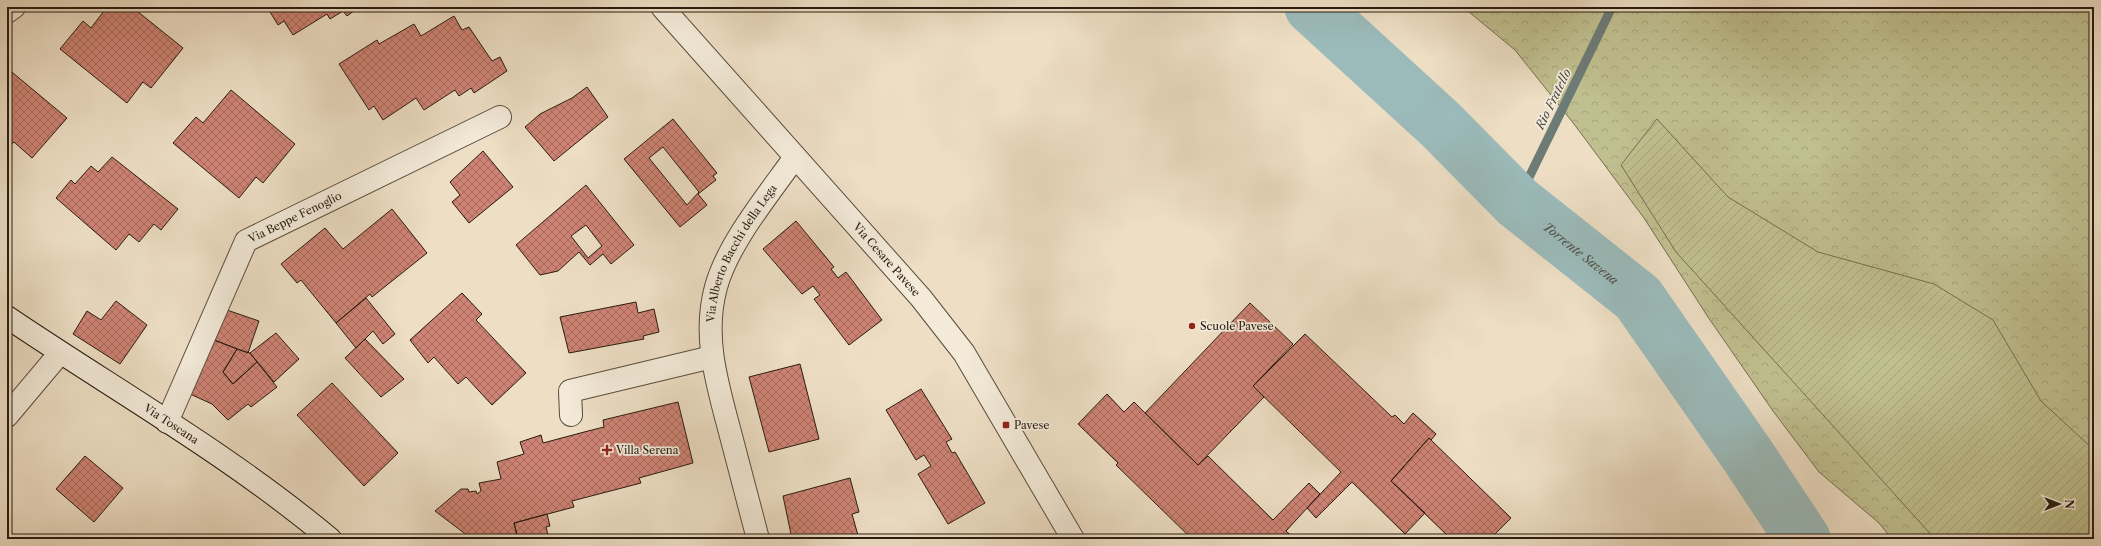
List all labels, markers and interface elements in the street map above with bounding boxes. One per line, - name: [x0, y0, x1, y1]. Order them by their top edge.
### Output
- water label: Rio Fratello: [1532, 66, 1574, 133]
- street label: Via Alberto Bacchi della Lega: [704, 181, 780, 324]
- street label: Via Beppe Fenoglio: [245, 188, 344, 246]
- street label: Via Cesare Pavese: [850, 219, 923, 299]
- water label: Torrente Savena: [1541, 219, 1622, 287]
- place label: Scuole Pavese: [1200, 319, 1274, 333]
- marker: Scuole Pavese: [1187, 321, 1197, 331]
- street label: Via Toscana: [140, 400, 202, 447]
- place label: Pavese: [1014, 418, 1049, 432]
- marker: Pavese: [1001, 420, 1011, 430]
- place label: Villa Serena: [615, 443, 679, 457]
- marker: Villa Serena: [601, 444, 613, 456]
- north arrow: [2039, 484, 2079, 524]
- text: N: [2062, 499, 2076, 509]

